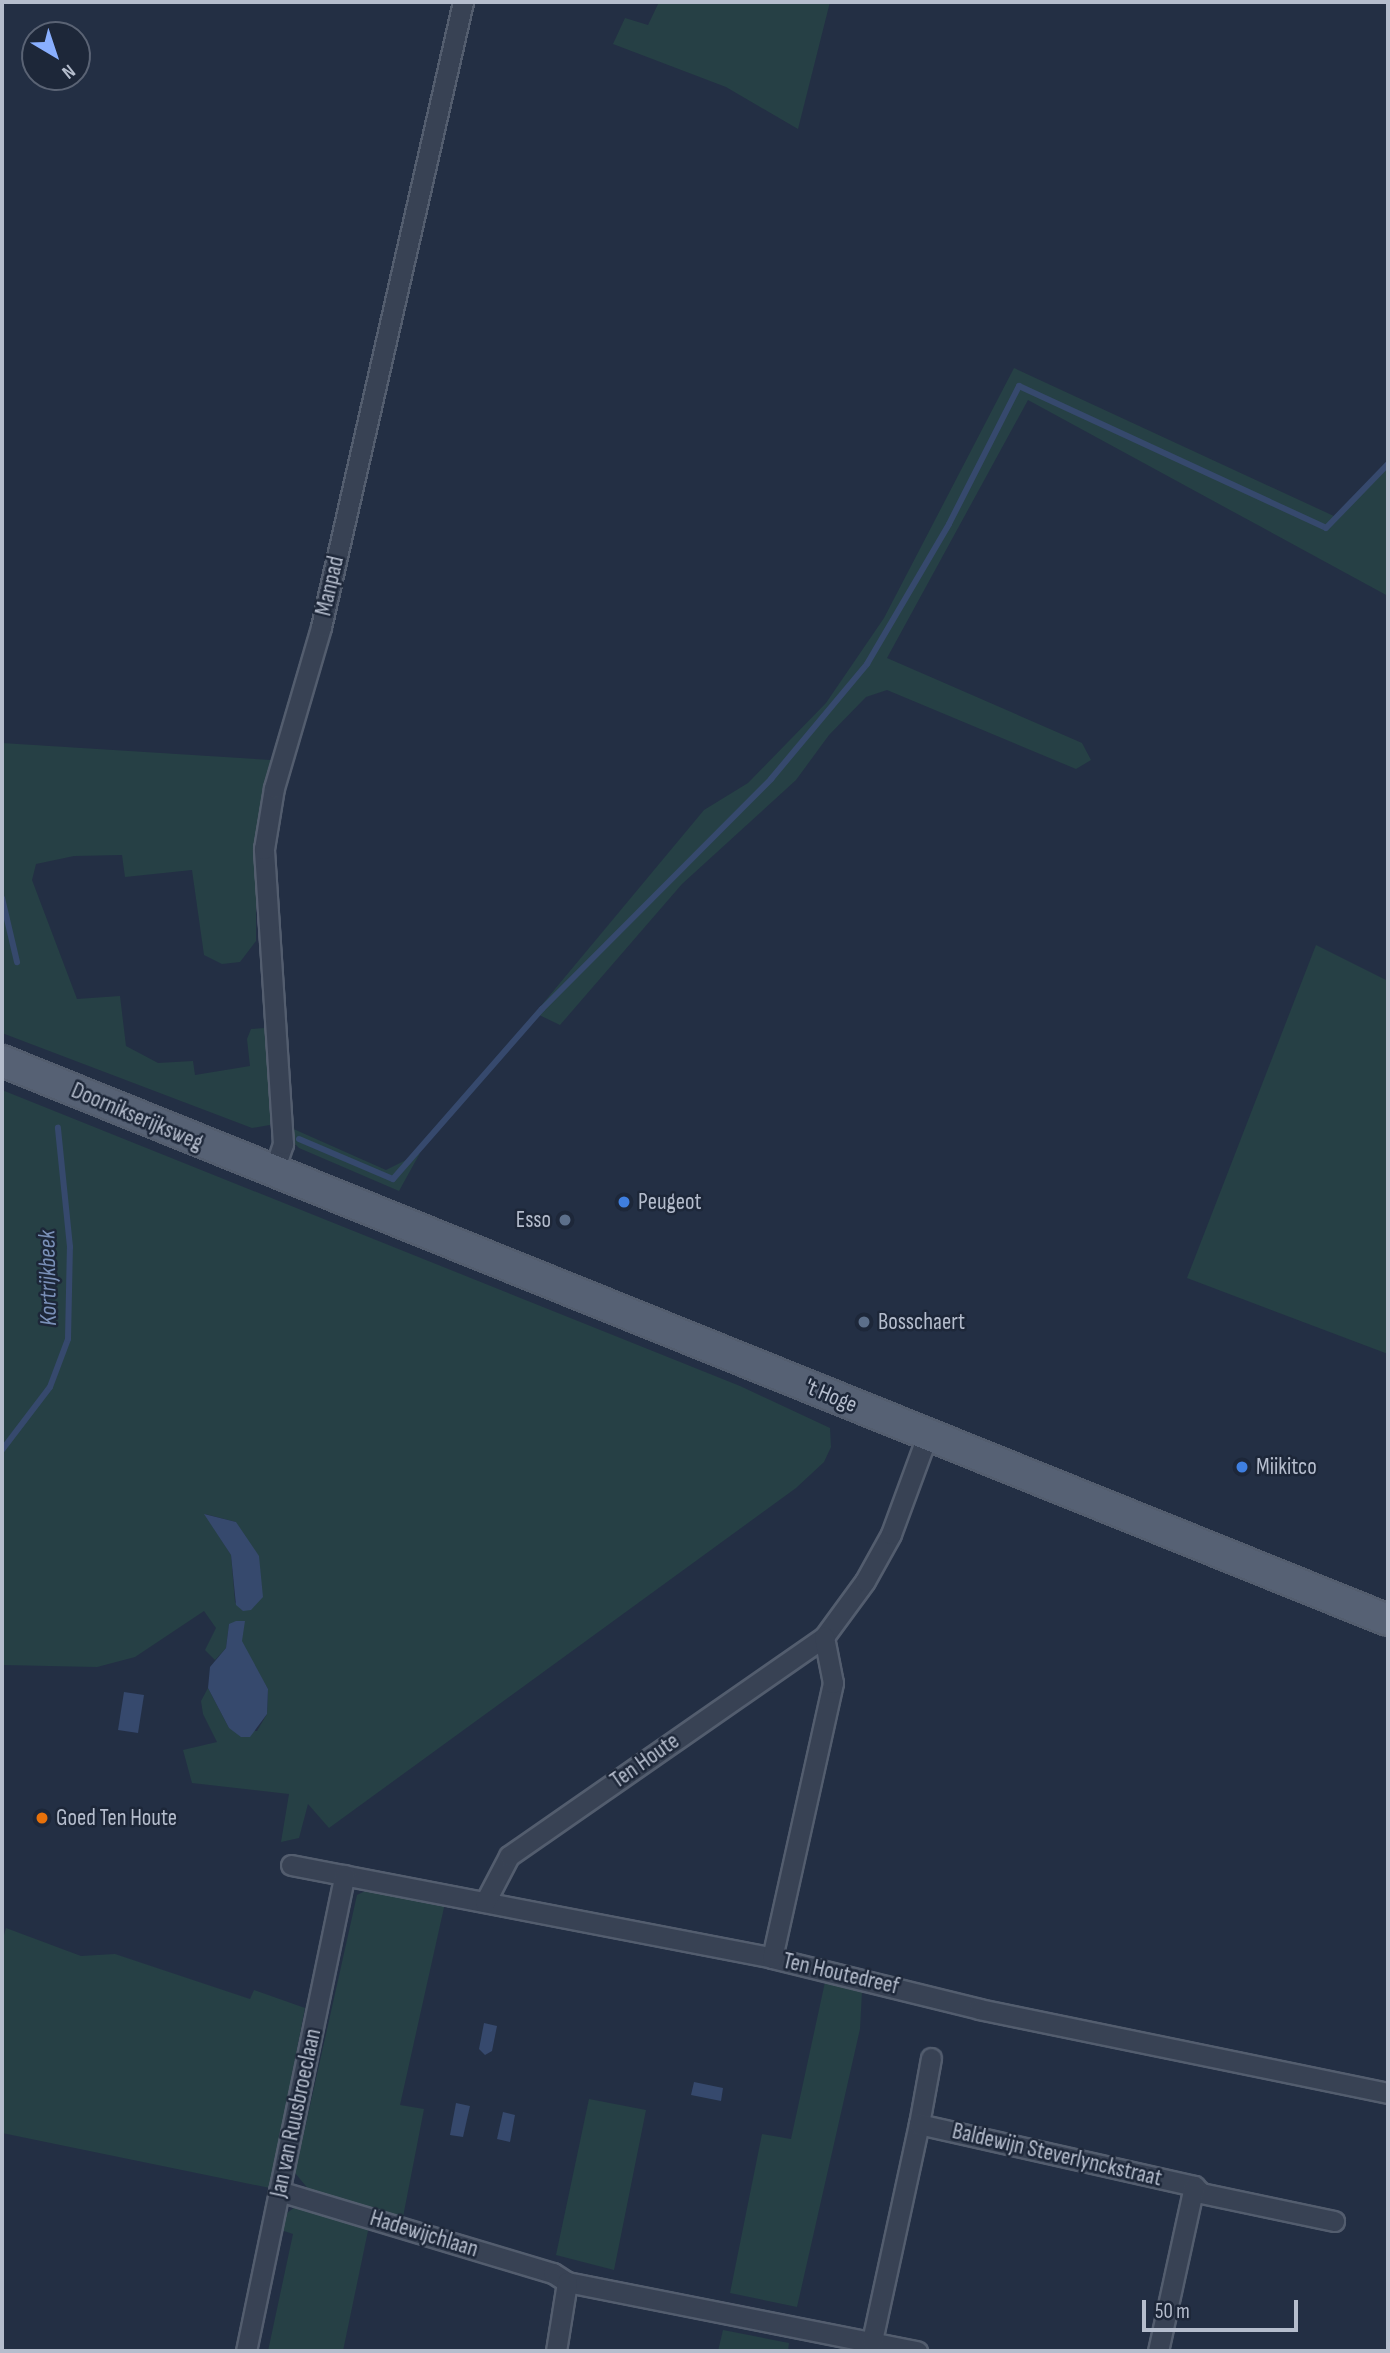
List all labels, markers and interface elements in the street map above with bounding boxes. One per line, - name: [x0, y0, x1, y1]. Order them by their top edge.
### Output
- north arrow: [21, 21, 91, 91]
- text: N: [57, 59, 79, 83]
- street label: Manpad: [310, 554, 350, 618]
- street label: Doornikserijksweg: [67, 1077, 207, 1157]
- place label: Peugeot: [638, 1188, 701, 1216]
- marker: Peugeot: [616, 1194, 632, 1210]
- place label: Esso: [516, 1206, 551, 1234]
- marker: Esso: [557, 1212, 573, 1228]
- water label: Kortrijkbeek: [33, 1230, 63, 1326]
- place label: Bosschaert: [878, 1308, 965, 1336]
- marker: Bosschaert: [856, 1314, 872, 1330]
- street label: 't Hoge: [801, 1373, 861, 1419]
- place label: Miikitco: [1256, 1453, 1317, 1481]
- marker: Miikitco: [1234, 1459, 1250, 1475]
- street label: Ten Houte: [605, 1727, 685, 1795]
- place label: Goed Ten Houte: [56, 1804, 177, 1832]
- marker: Goed Ten Houte: [34, 1810, 50, 1826]
- street label: Ten Houtedreef: [780, 1947, 902, 2001]
- street label: Jan van Ruusbroeclaan: [265, 2026, 327, 2200]
- street label: Baldewijn Steverlynckstraat: [950, 2117, 1164, 2193]
- street label: Hadewijchlaan: [367, 2205, 481, 2263]
- scale bar: [1145, 2286, 1301, 2330]
- text: 50 m: [1155, 2299, 1190, 2324]

